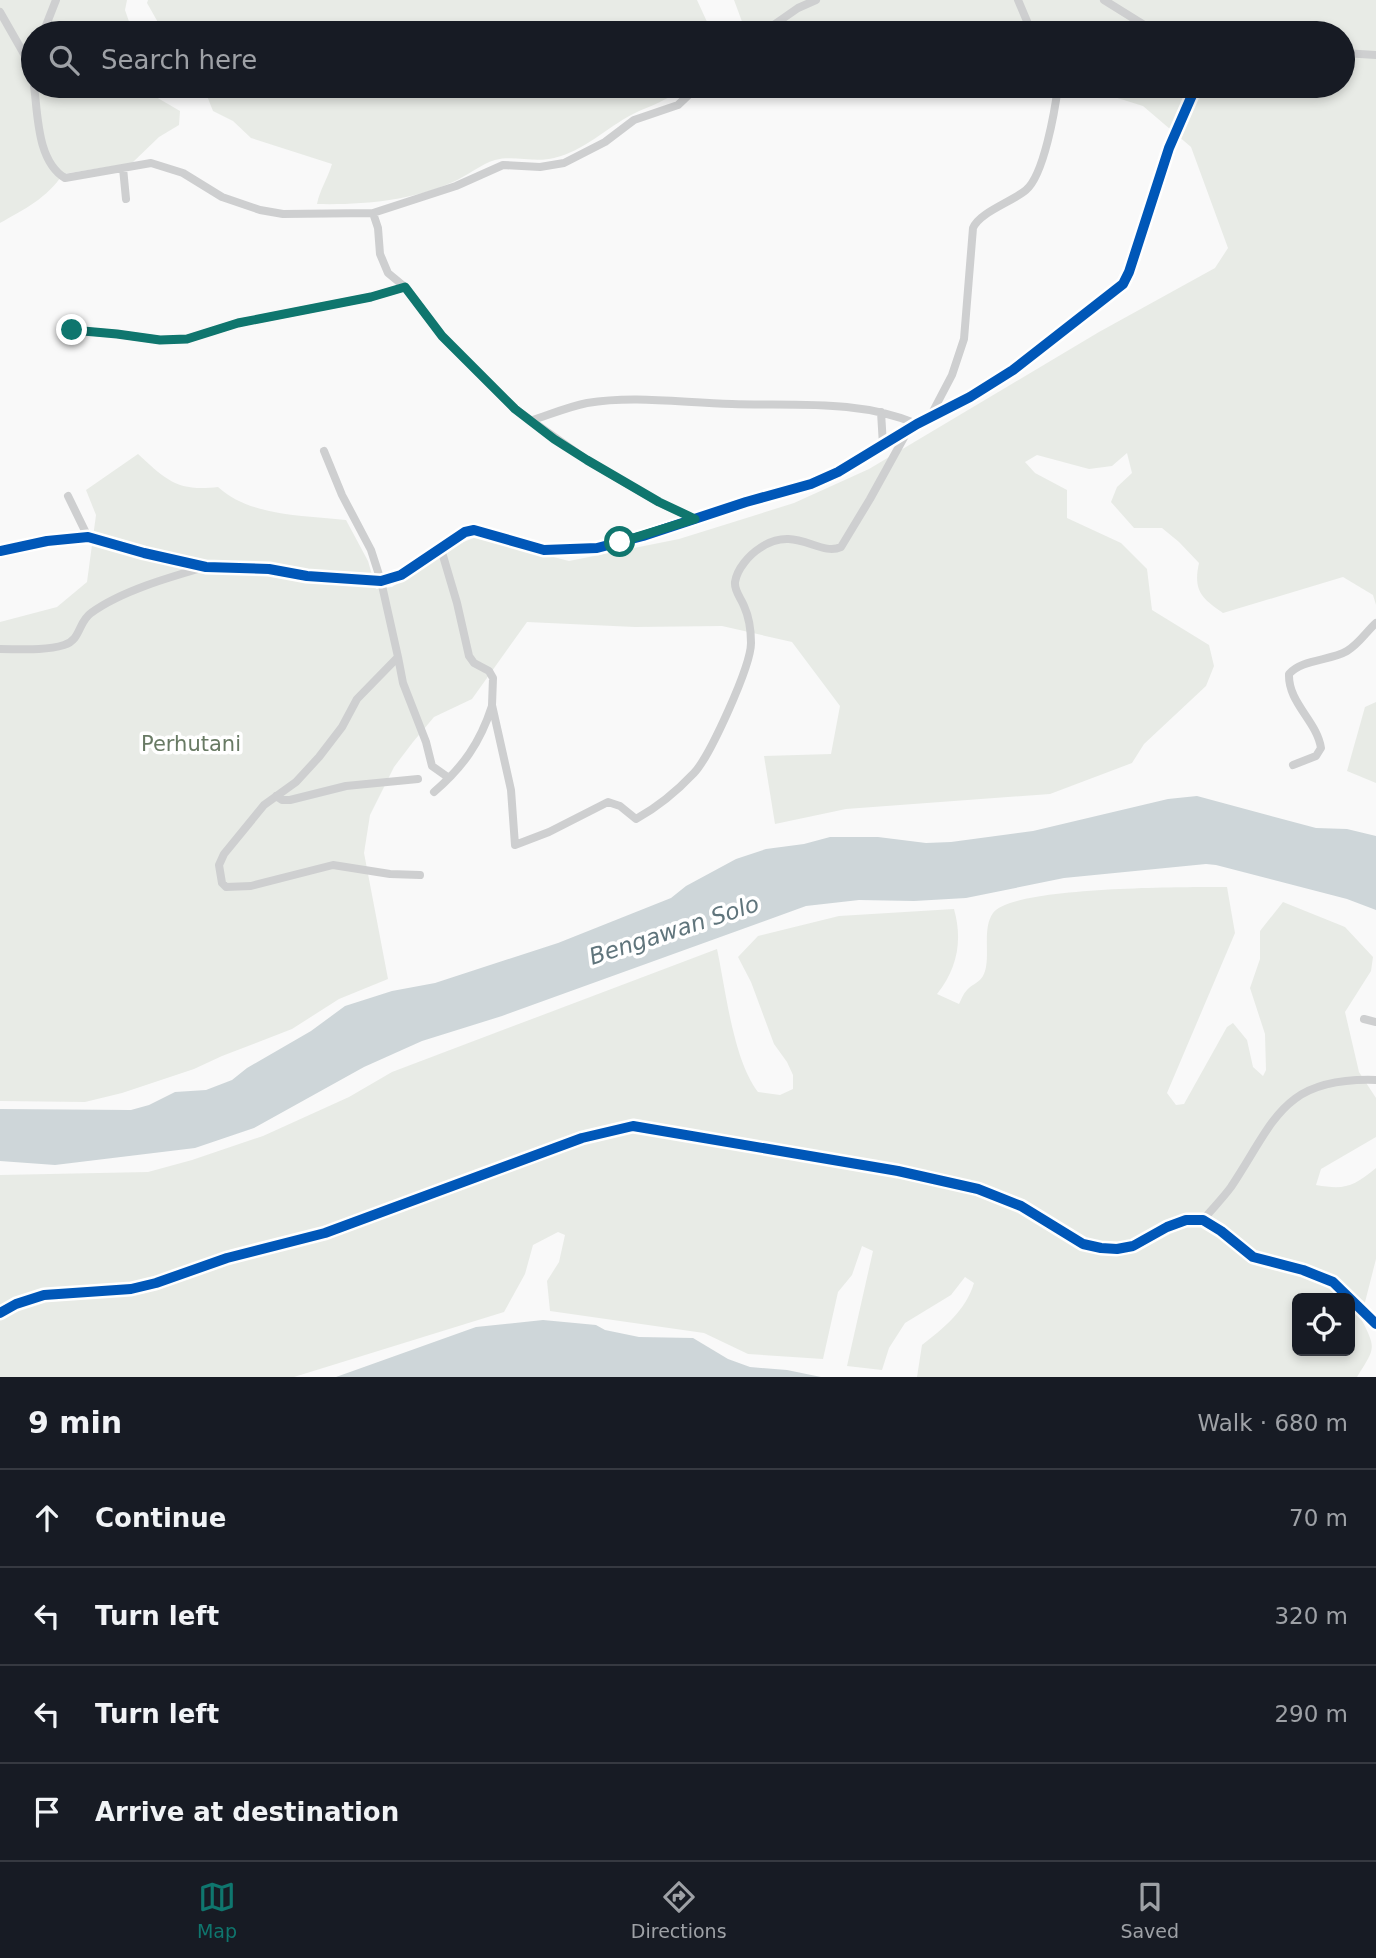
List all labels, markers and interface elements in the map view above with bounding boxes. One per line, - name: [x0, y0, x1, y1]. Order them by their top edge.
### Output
- search box: [21, 21, 1355, 98]
- icon: search: [45, 41, 83, 79]
- text: Search here: [101, 45, 257, 75]
- route end: [56, 314, 87, 345]
- route start: [604, 526, 635, 557]
- park label: Perhutani: [141, 732, 241, 756]
- water label: Bengawan Solo: [586, 890, 762, 970]
- map controls: [1292, 1293, 1355, 1356]
- button: locate: [1292, 1293, 1355, 1356]
- text: 9 min: [28, 1405, 122, 1440]
- text: Walk · 680 m: [1197, 1410, 1348, 1436]
- icon: ahead: [28, 1499, 66, 1537]
- text: Continue: [95, 1503, 226, 1533]
- text: 70 m: [1289, 1505, 1348, 1531]
- icon: left: [28, 1597, 66, 1635]
- text: Turn left: [95, 1601, 219, 1631]
- text: 320 m: [1274, 1603, 1348, 1629]
- icon: left: [28, 1695, 66, 1733]
- text: Turn left: [95, 1699, 219, 1729]
- text: 290 m: [1274, 1701, 1348, 1727]
- icon: arrive: [28, 1793, 66, 1831]
- text: Arrive at destination: [95, 1797, 399, 1827]
- tab: Map: [197, 1878, 237, 1942]
- tab: Directions: [631, 1878, 727, 1942]
- tab: Saved: [1120, 1878, 1179, 1942]

